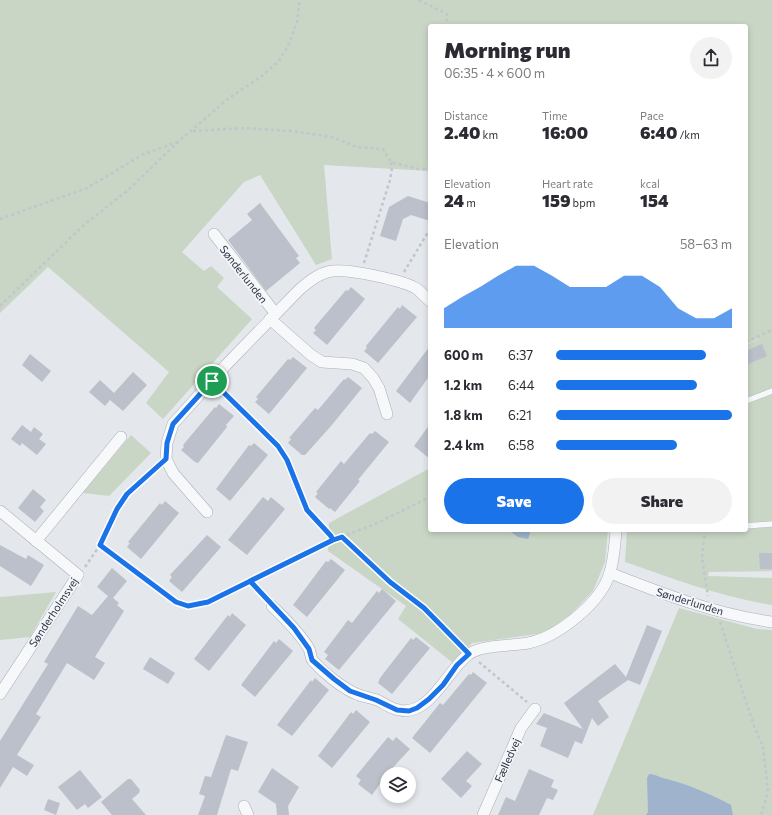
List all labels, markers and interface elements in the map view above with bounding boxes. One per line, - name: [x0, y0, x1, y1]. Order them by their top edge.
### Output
- text: Morning run: [444, 36, 571, 63]
- button: share: [690, 37, 732, 79]
- text: 06:35 · 4 × 600 m: [444, 65, 545, 81]
- text: Distance: [444, 109, 488, 122]
- text: Time: [542, 109, 567, 122]
- text: Pace: [640, 109, 664, 122]
- text: 2.40: [444, 122, 481, 143]
- text: 16:00: [542, 122, 588, 143]
- text: 6:40: [640, 122, 677, 143]
- text: km: [481, 128, 498, 141]
- text: /km: [677, 128, 700, 141]
- text: Elevation: [444, 177, 490, 190]
- text: Heart rate: [542, 177, 593, 190]
- text: kcal: [640, 177, 660, 190]
- text: 24: [444, 190, 464, 211]
- text: 159: [542, 190, 571, 211]
- text: 154: [640, 190, 669, 211]
- text: m: [464, 196, 476, 209]
- text: bpm: [571, 196, 595, 209]
- text: Elevation: [444, 236, 499, 252]
- text: 58–63 m: [680, 236, 732, 252]
- street label: Sønderlunden: [217, 243, 271, 305]
- text: 600 m: [444, 347, 483, 363]
- text: 6:37: [508, 347, 533, 363]
- pin: [195, 364, 229, 398]
- icon: arrive: [201, 370, 223, 392]
- text: 1.2 km: [444, 377, 482, 393]
- text: 6:44: [508, 377, 535, 393]
- text: 1.8 km: [444, 407, 482, 423]
- text: 6:21: [508, 407, 532, 423]
- text: 2.4 km: [444, 437, 484, 453]
- text: 6:58: [508, 437, 534, 453]
- button: Save: [444, 478, 584, 524]
- button: Share: [592, 478, 732, 524]
- street label: Sønderholmsvej: [26, 575, 80, 649]
- street label: Sønderlunden: [655, 585, 725, 617]
- street label: Fælledvej: [492, 736, 523, 784]
- map controls: [380, 767, 416, 803]
- button: layers: [380, 767, 416, 803]

